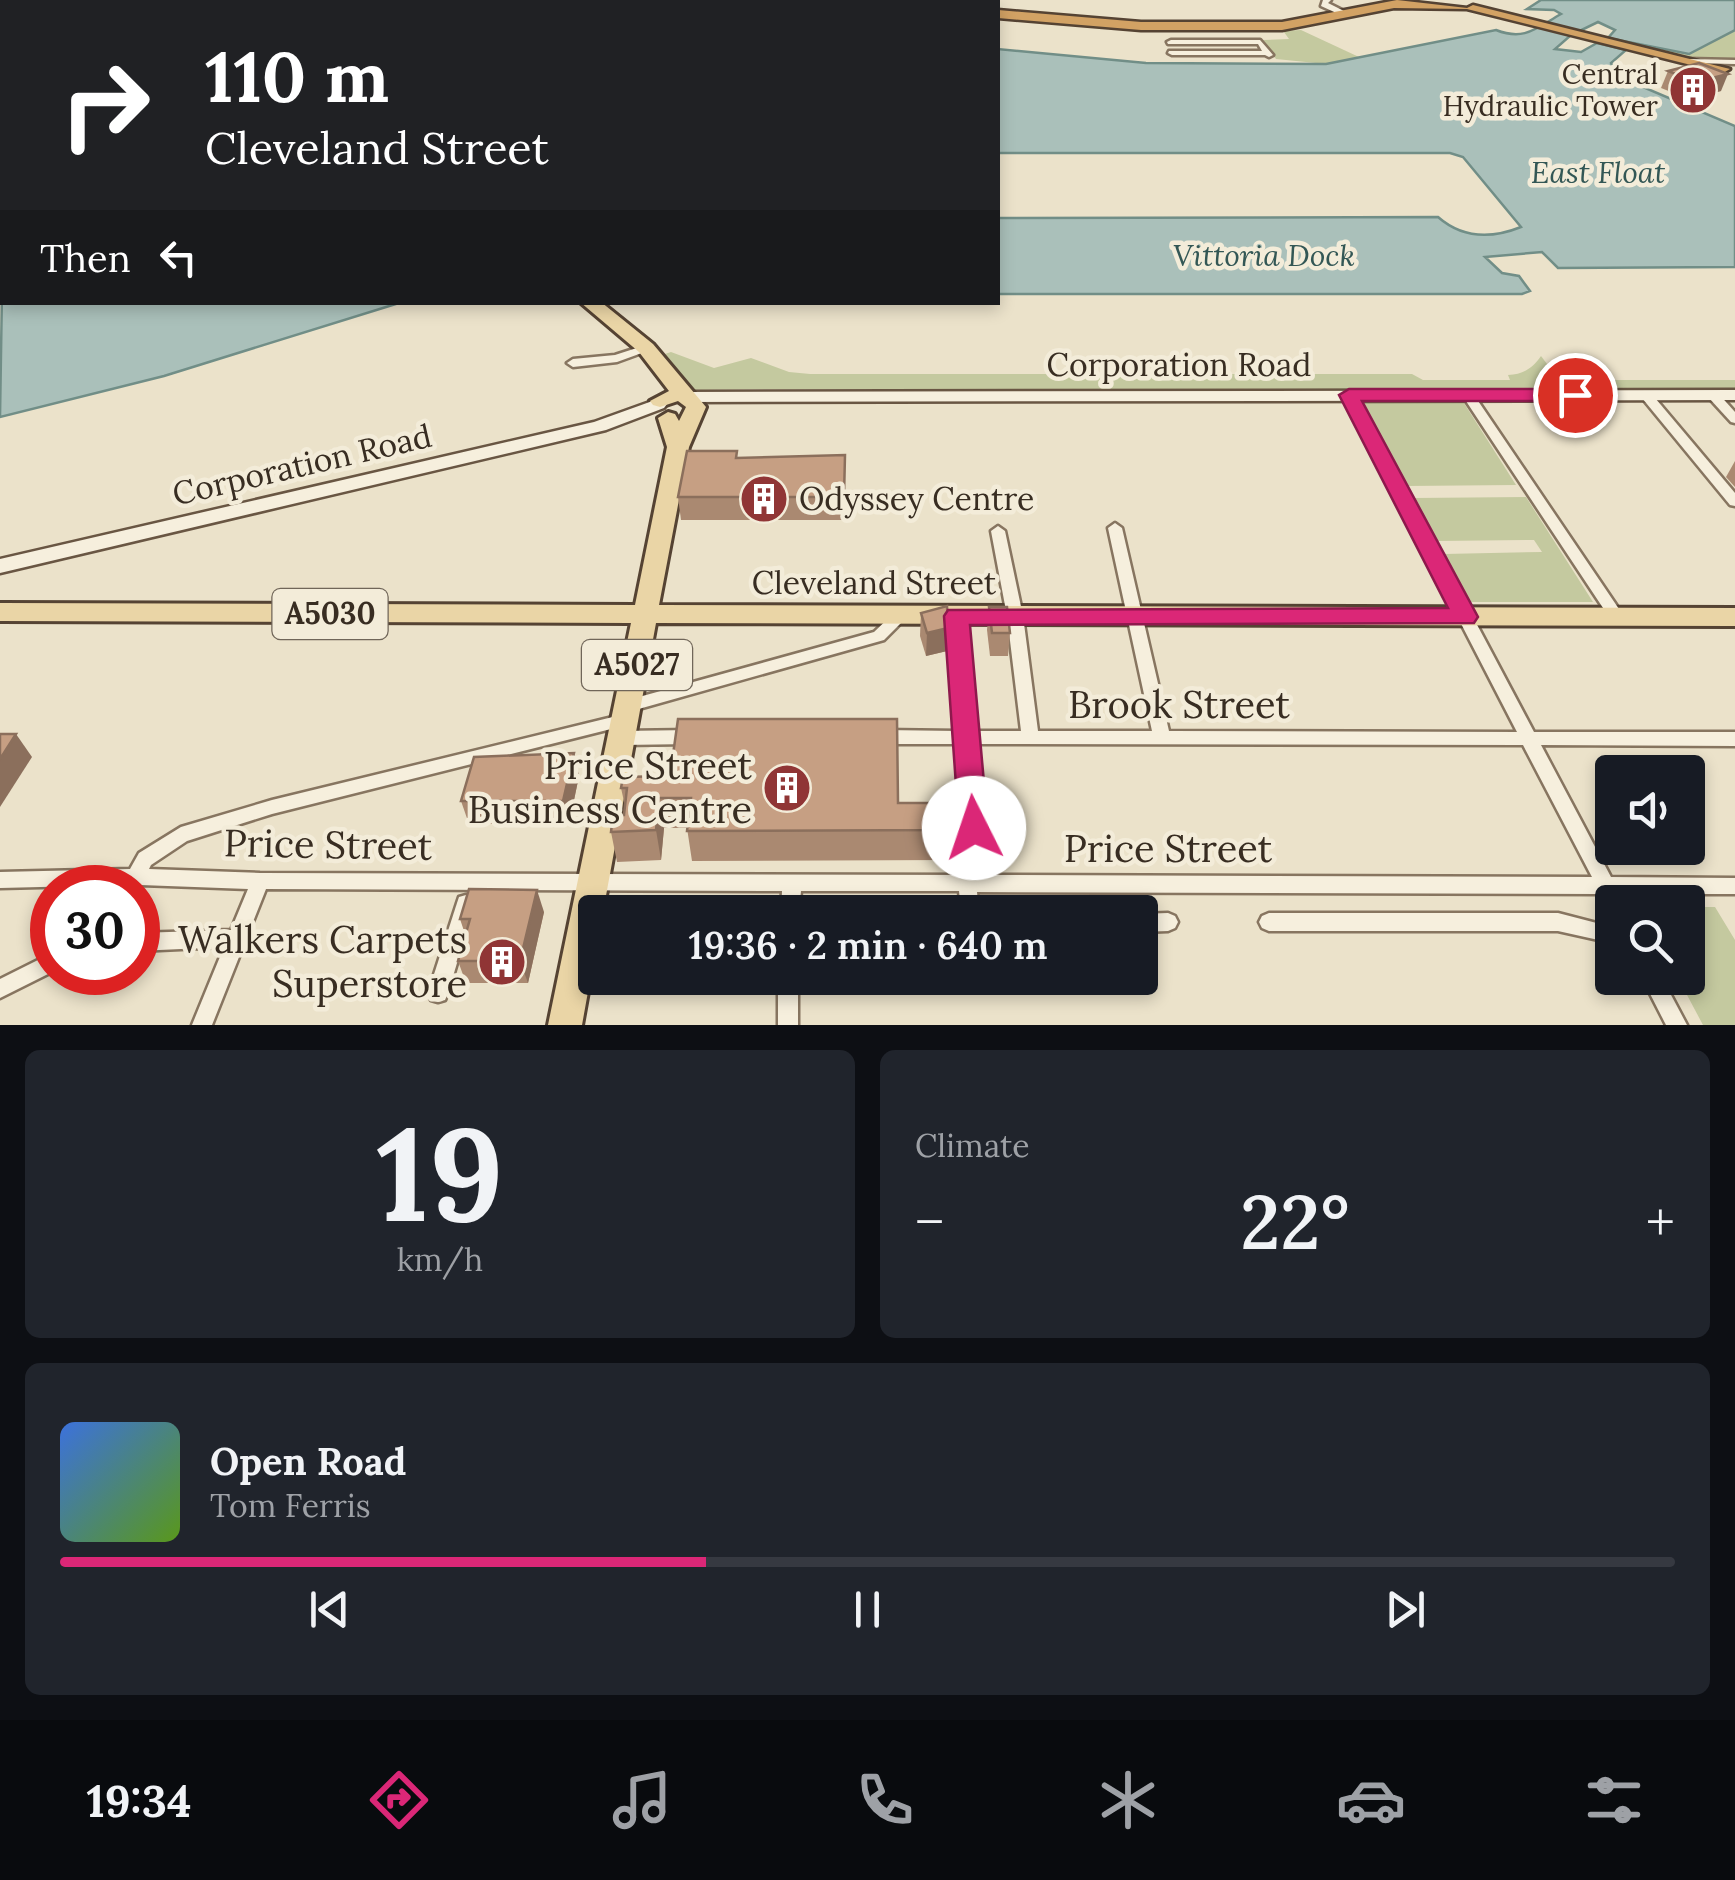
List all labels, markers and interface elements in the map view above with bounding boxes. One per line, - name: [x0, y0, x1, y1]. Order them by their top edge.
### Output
- text: 110 m: [205, 32, 389, 121]
- icon: right: [40, 40, 170, 170]
- place label: Central Hydraulic Tower: [1443, 56, 1658, 124]
- building icon: Central Hydraulic Tower: [1667, 64, 1719, 116]
- text: Cleveland Street: [205, 119, 549, 176]
- water label: East Float: [1531, 153, 1665, 191]
- icon: left: [151, 230, 206, 285]
- text: Then: [40, 234, 131, 282]
- water label: Vittoria Dock: [1173, 236, 1355, 274]
- street label: Corporation Road: [1047, 344, 1311, 385]
- pin: [1533, 353, 1618, 438]
- icon: arrive: [1548, 368, 1603, 423]
- street label: Corporation Road: [168, 415, 436, 514]
- building icon: Odyssey Centre: [738, 473, 790, 525]
- place label: Odyssey Centre: [799, 478, 1034, 519]
- street label: Cleveland Street: [752, 562, 997, 603]
- road number: A5030: [272, 589, 388, 639]
- road number: A5027: [582, 640, 692, 690]
- street label: Brook Street: [1068, 680, 1290, 728]
- place label: Price Street Business Centre: [467, 741, 752, 833]
- map controls: [1595, 755, 1705, 995]
- button: sound: [1595, 755, 1705, 865]
- building icon: Price Street Business Centre: [761, 762, 813, 814]
- position arrow: [922, 776, 1026, 880]
- street label: Price Street: [223, 818, 433, 870]
- street label: Price Street: [1064, 824, 1273, 872]
- speed limit sign: 30: [30, 865, 160, 995]
- button: search: [1595, 885, 1705, 995]
- place label: Walkers Carpets Superstore: [178, 915, 467, 1007]
- text: 19:36 · 2 min · 640 m: [688, 921, 1048, 969]
- building icon: Walkers Carpets Superstore: [476, 936, 528, 988]
- text: 19: [376, 1090, 504, 1257]
- text: Climate: [915, 1125, 1030, 1166]
- text: 22°: [1240, 1174, 1350, 1270]
- text: −: [915, 1187, 944, 1257]
- text: +: [1646, 1187, 1675, 1257]
- text: km/h: [397, 1239, 483, 1280]
- text: Open Road: [210, 1437, 406, 1485]
- text: Tom Ferris: [210, 1485, 371, 1526]
- icon: previous: [302, 1582, 357, 1637]
- icon: pause: [840, 1582, 895, 1637]
- icon: next: [1378, 1582, 1433, 1637]
- icon: directions: [364, 1765, 434, 1835]
- icon: music: [607, 1765, 677, 1835]
- icon: phone: [850, 1765, 920, 1835]
- icon: climate: [1093, 1765, 1163, 1835]
- icon: car: [1336, 1765, 1406, 1835]
- icon: filters: [1579, 1765, 1649, 1835]
- text: 19:34: [86, 1772, 192, 1829]

